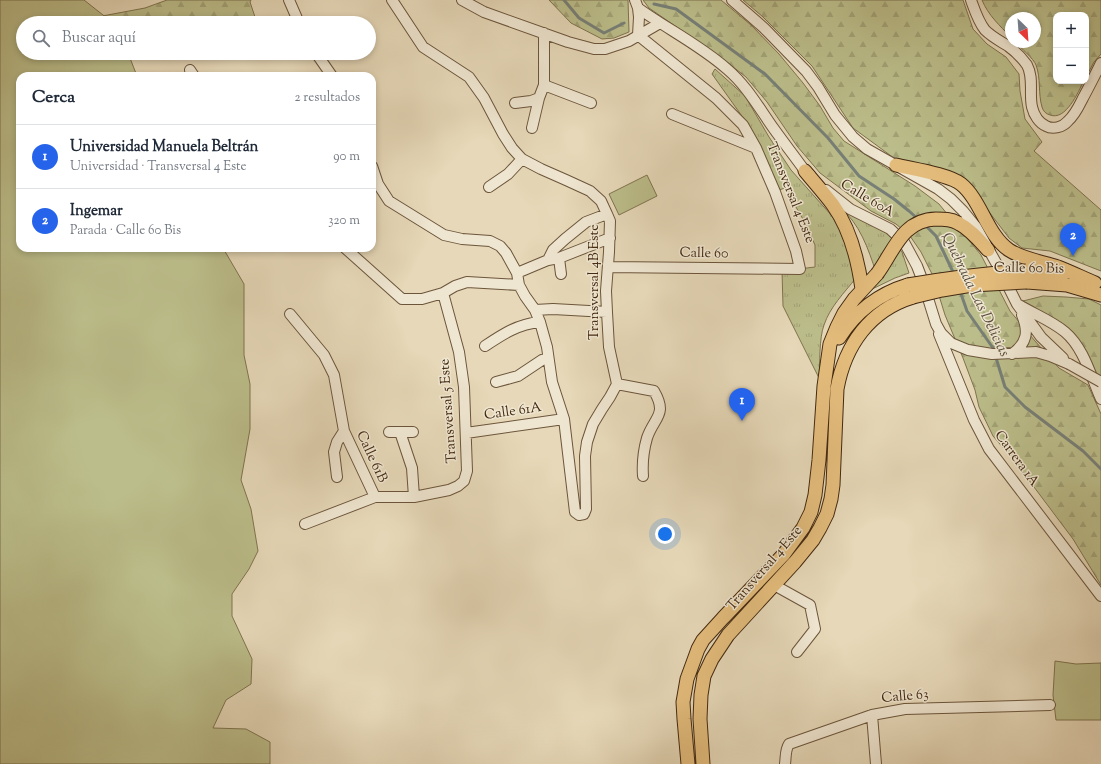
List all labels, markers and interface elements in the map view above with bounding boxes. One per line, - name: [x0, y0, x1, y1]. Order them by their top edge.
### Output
- north arrow: [1005, 12, 1041, 48]
- map controls: [1053, 12, 1089, 84]
- button: +: [1053, 12, 1089, 48]
- search box: [16, 16, 376, 60]
- icon: search: [30, 27, 52, 49]
- text: Buscar aquí: [62, 28, 136, 49]
- button: −: [1053, 48, 1089, 84]
- text: Cerca: [32, 86, 75, 110]
- text: 2 resultados: [294, 89, 360, 107]
- text: Universidad Manuela Beltrán: [70, 137, 258, 158]
- street label: Transversal 4 Este: [761, 140, 819, 246]
- text: 1: [43, 148, 47, 166]
- text: 90 m: [333, 148, 360, 166]
- text: Universidad · Transversal 4 Este: [70, 158, 247, 176]
- street label: Calle 60A: [836, 175, 898, 223]
- text: Ingemar: [70, 201, 123, 222]
- text: 2: [42, 212, 48, 230]
- text: 320 m: [328, 212, 360, 230]
- text: Parada · Calle 60 Bis: [70, 222, 181, 240]
- pin: 2: [1060, 223, 1086, 256]
- street label: Transversal 4B Este: [585, 224, 605, 340]
- water label: Quebrada Las Delicias: [936, 229, 1014, 361]
- street label: Calle 60: [679, 244, 729, 264]
- street label: Calle 60 Bis: [994, 258, 1064, 280]
- street label: Transversal 5 Este: [435, 358, 463, 464]
- pin: 1: [729, 388, 755, 421]
- street label: Calle 61A: [483, 398, 544, 426]
- street label: Carrera 1A: [989, 427, 1044, 492]
- street label: Calle 61B: [350, 428, 392, 486]
- street label: Transversal 4 Este: [722, 522, 808, 616]
- your location: [655, 524, 675, 544]
- street label: Calle 63: [881, 685, 930, 709]

